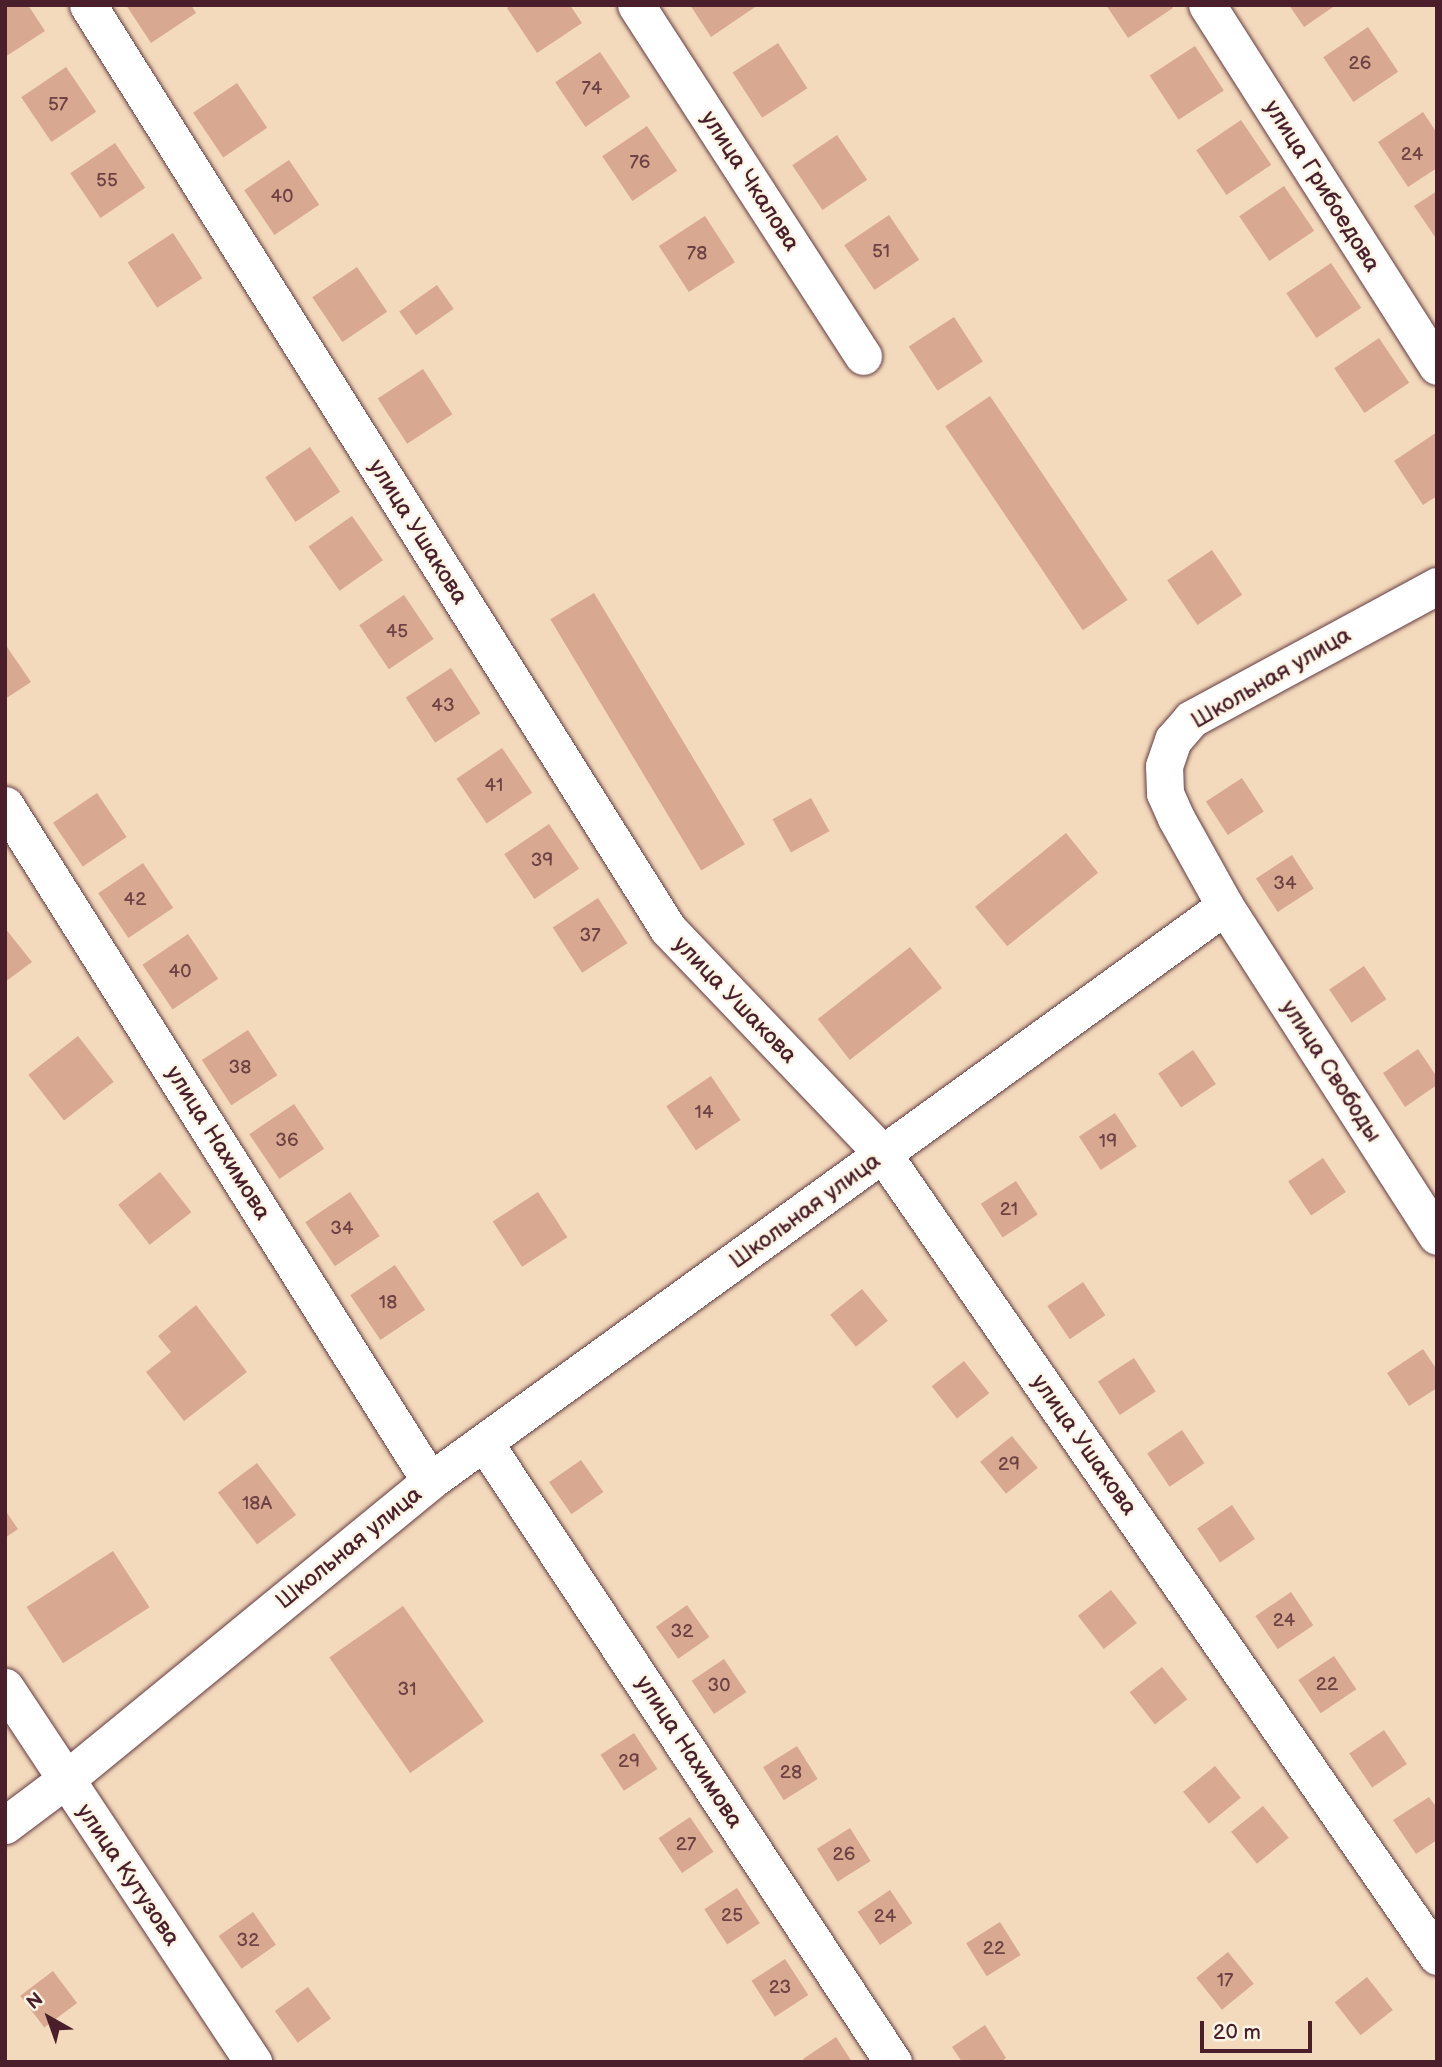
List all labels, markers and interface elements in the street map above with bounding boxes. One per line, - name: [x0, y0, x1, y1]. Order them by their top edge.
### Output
- house number: 26: [1349, 53, 1371, 75]
- house number: 74: [582, 78, 602, 100]
- house number: 57: [48, 94, 68, 116]
- street label: улица Грибоедова: [1258, 95, 1386, 277]
- street label: улица Чкалова: [695, 106, 805, 256]
- house number: 24: [1401, 144, 1423, 166]
- house number: 76: [630, 152, 650, 174]
- house number: 55: [96, 170, 118, 192]
- house number: 40: [271, 186, 293, 208]
- house number: 51: [872, 241, 890, 263]
- house number: 78: [687, 243, 707, 265]
- street label: улица Ушакова: [362, 454, 474, 610]
- house number: 45: [386, 621, 408, 643]
- street label: Школьная улица: [1186, 621, 1356, 735]
- house number: 43: [431, 695, 455, 717]
- house number: 41: [485, 775, 503, 797]
- house number: 39: [531, 850, 553, 872]
- house number: 34: [1273, 873, 1297, 895]
- house number: 42: [124, 889, 146, 911]
- house number: 37: [579, 925, 601, 947]
- street label: улица Ушакова: [668, 931, 802, 1069]
- house number: 40: [169, 961, 191, 983]
- street label: улица Свободы: [1275, 995, 1387, 1147]
- house number: 38: [229, 1057, 251, 1079]
- street label: улица Нахимова: [160, 1061, 276, 1225]
- house number: 14: [695, 1102, 713, 1124]
- house number: 36: [275, 1130, 299, 1152]
- house number: 19: [1099, 1131, 1117, 1153]
- street label: Школьная улица: [724, 1147, 886, 1275]
- house number: 21: [1000, 1199, 1018, 1221]
- house number: 34: [330, 1218, 354, 1240]
- house number: 18: [379, 1292, 397, 1314]
- street label: улица Ушакова: [1025, 1369, 1143, 1521]
- house number: 29: [998, 1454, 1020, 1476]
- street label: Школьная улица: [271, 1481, 427, 1615]
- house number: 18A: [242, 1493, 272, 1515]
- house number: 24: [1273, 1610, 1295, 1632]
- house number: 32: [671, 1621, 693, 1643]
- street label: улица Нахимова: [629, 1670, 749, 1834]
- house number: 22: [1316, 1674, 1338, 1696]
- house number: 30: [708, 1675, 730, 1697]
- house number: 31: [397, 1679, 417, 1701]
- house number: 29: [618, 1751, 640, 1773]
- house number: 28: [780, 1762, 802, 1784]
- street label: улица Кутузова: [70, 1799, 186, 1951]
- house number: 27: [676, 1834, 696, 1856]
- house number: 26: [833, 1844, 855, 1866]
- house number: 25: [721, 1905, 743, 1927]
- house number: 24: [874, 1906, 896, 1928]
- house number: 32: [237, 1930, 259, 1952]
- house number: 22: [983, 1938, 1005, 1960]
- house number: 17: [1217, 1970, 1233, 1992]
- house number: 23: [769, 1977, 791, 1999]
- north arrow: [14, 1983, 84, 2053]
- text: N: [22, 1988, 48, 2015]
- scale bar: [1204, 2008, 1316, 2052]
- text: 20 m: [1213, 2020, 1261, 2045]

